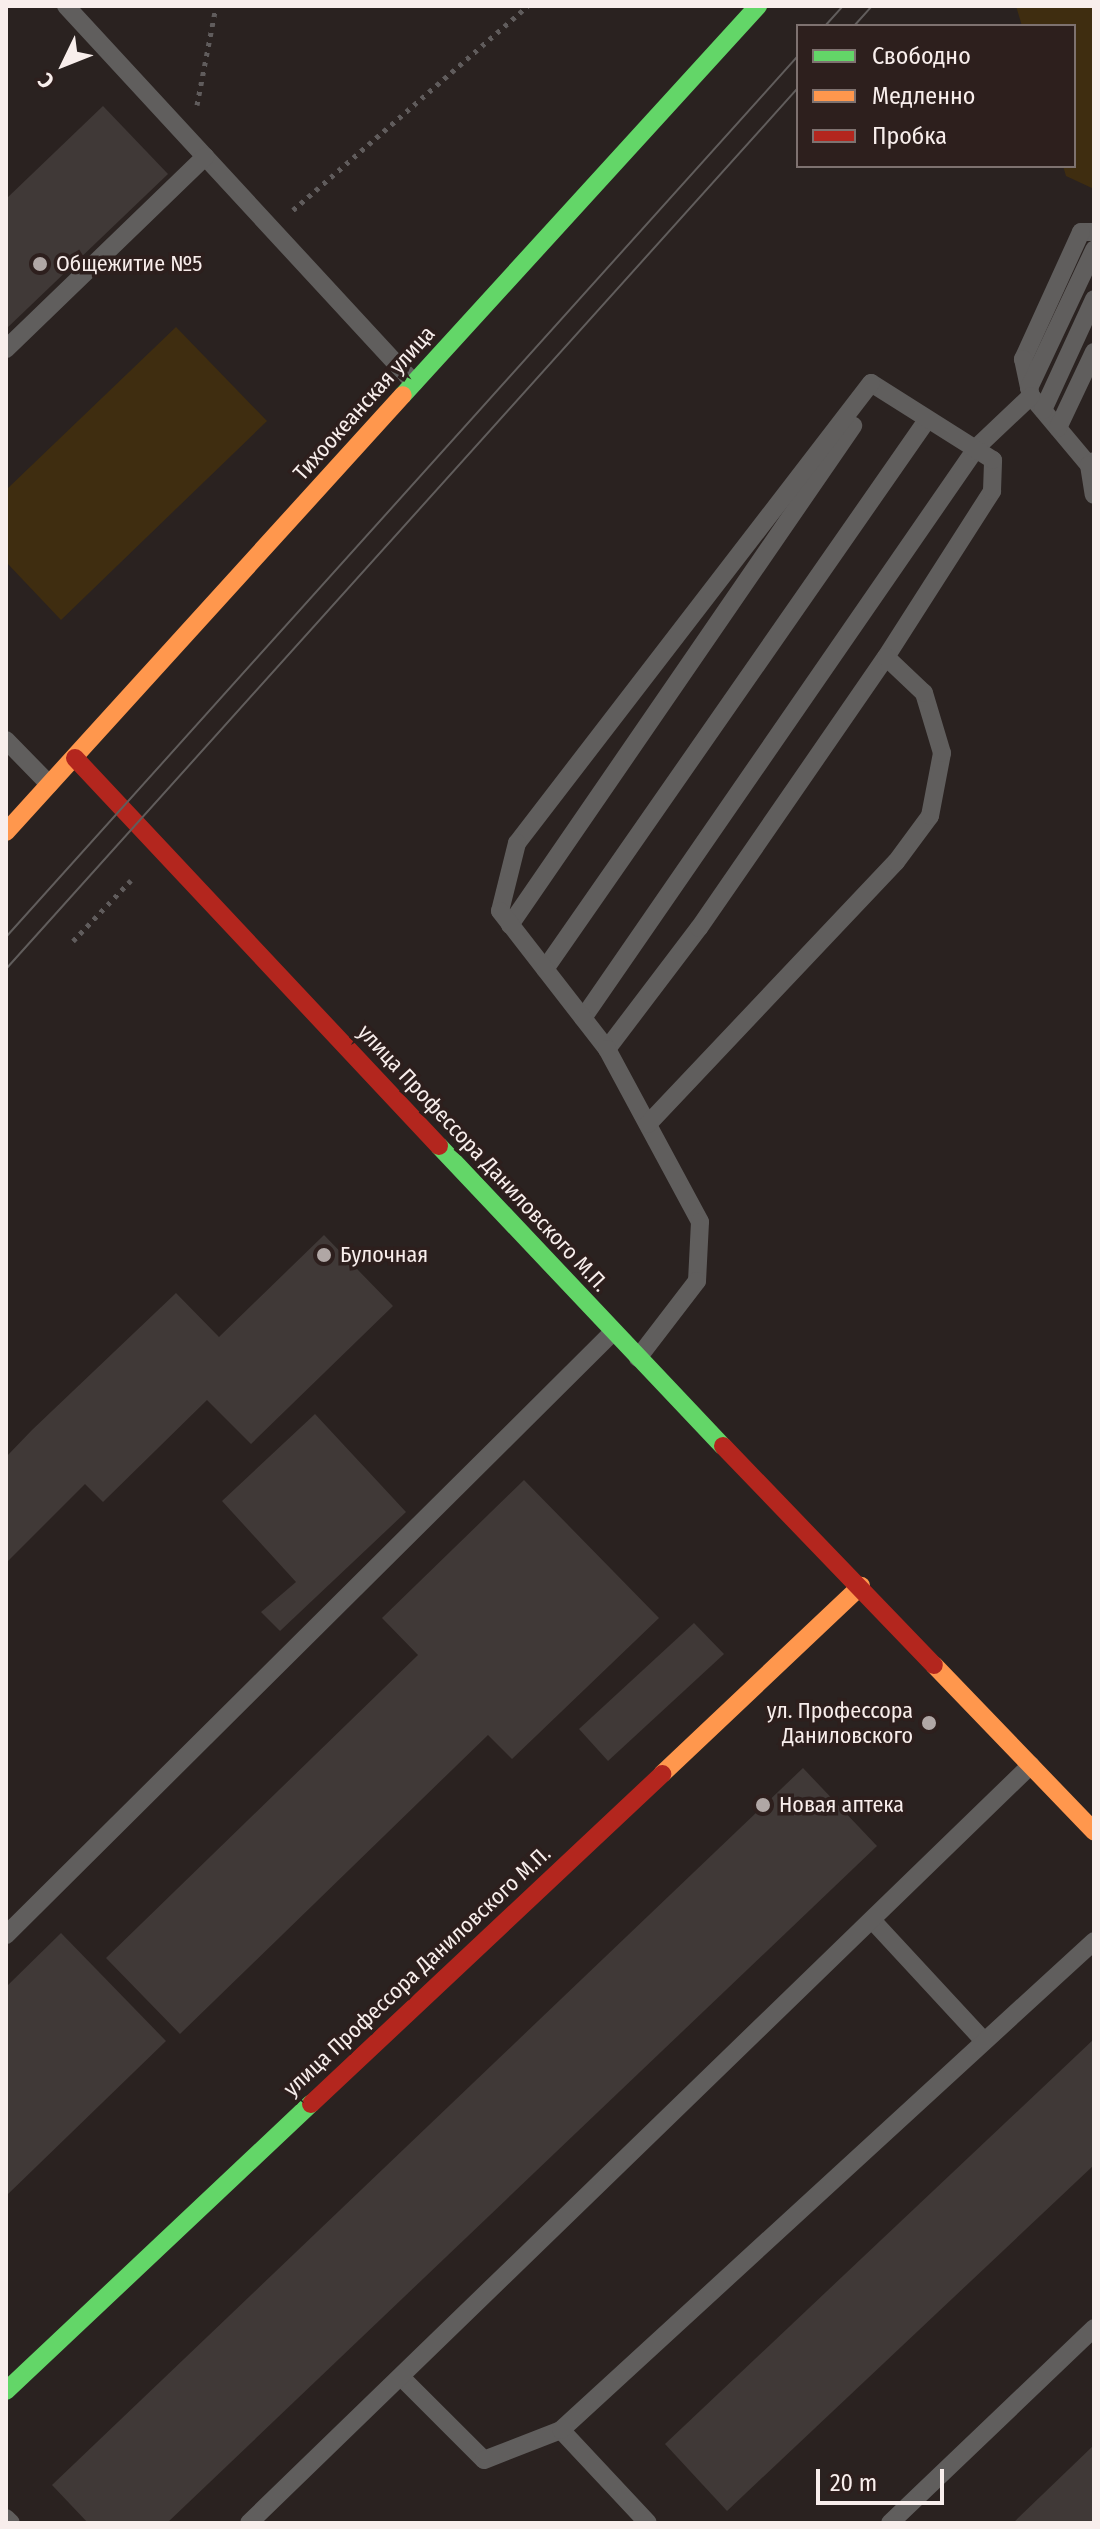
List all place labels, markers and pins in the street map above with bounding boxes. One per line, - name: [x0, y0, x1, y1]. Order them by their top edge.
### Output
- place label: Общежитие №5: [56, 251, 202, 277]
- marker: Общежитие №5: [31, 255, 49, 273]
- place label: Булочная: [340, 1242, 428, 1268]
- marker: Булочная: [315, 1246, 333, 1264]
- place label: ул. Профессора Даниловского: [767, 1697, 913, 1748]
- marker: ул. Профессора Даниловского: [920, 1714, 938, 1732]
- place label: Новая аптека: [779, 1792, 904, 1818]
- marker: Новая аптека: [754, 1796, 772, 1814]

